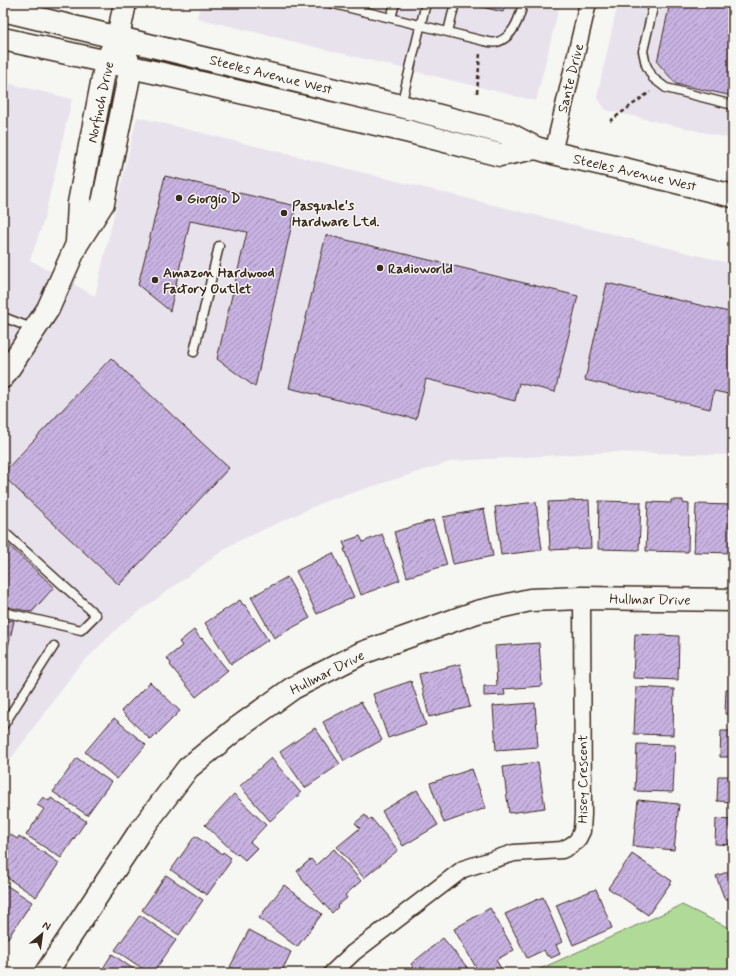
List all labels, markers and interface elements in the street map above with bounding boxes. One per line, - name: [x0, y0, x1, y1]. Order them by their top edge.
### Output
- street label: Sante Drive: [554, 42, 588, 115]
- street label: Steeles Avenue West: [208, 51, 334, 99]
- street label: Norfinch Drive: [84, 60, 118, 145]
- street label: Steeles Avenue West: [571, 150, 698, 196]
- place label: Giorgio D: [187, 190, 241, 210]
- marker: Giorgio D: [174, 193, 184, 203]
- place label: Pasquale's Hardware Ltd.: [292, 197, 380, 231]
- marker: Pasquale's Hardware Ltd.: [279, 208, 289, 218]
- place label: Radioworld: [388, 260, 453, 278]
- marker: Radioworld: [375, 263, 385, 273]
- place label: Amazon Hardwood Factory Outlet: [163, 264, 274, 298]
- marker: Amazon Hardwood Factory Outlet: [150, 275, 160, 285]
- street label: Hullmar Drive: [609, 590, 691, 610]
- street label: Hullmar Drive: [287, 646, 368, 699]
- street label: Hisey Crescent: [574, 734, 592, 823]
- north arrow: [22, 914, 62, 954]
- text: N: [40, 918, 53, 934]

